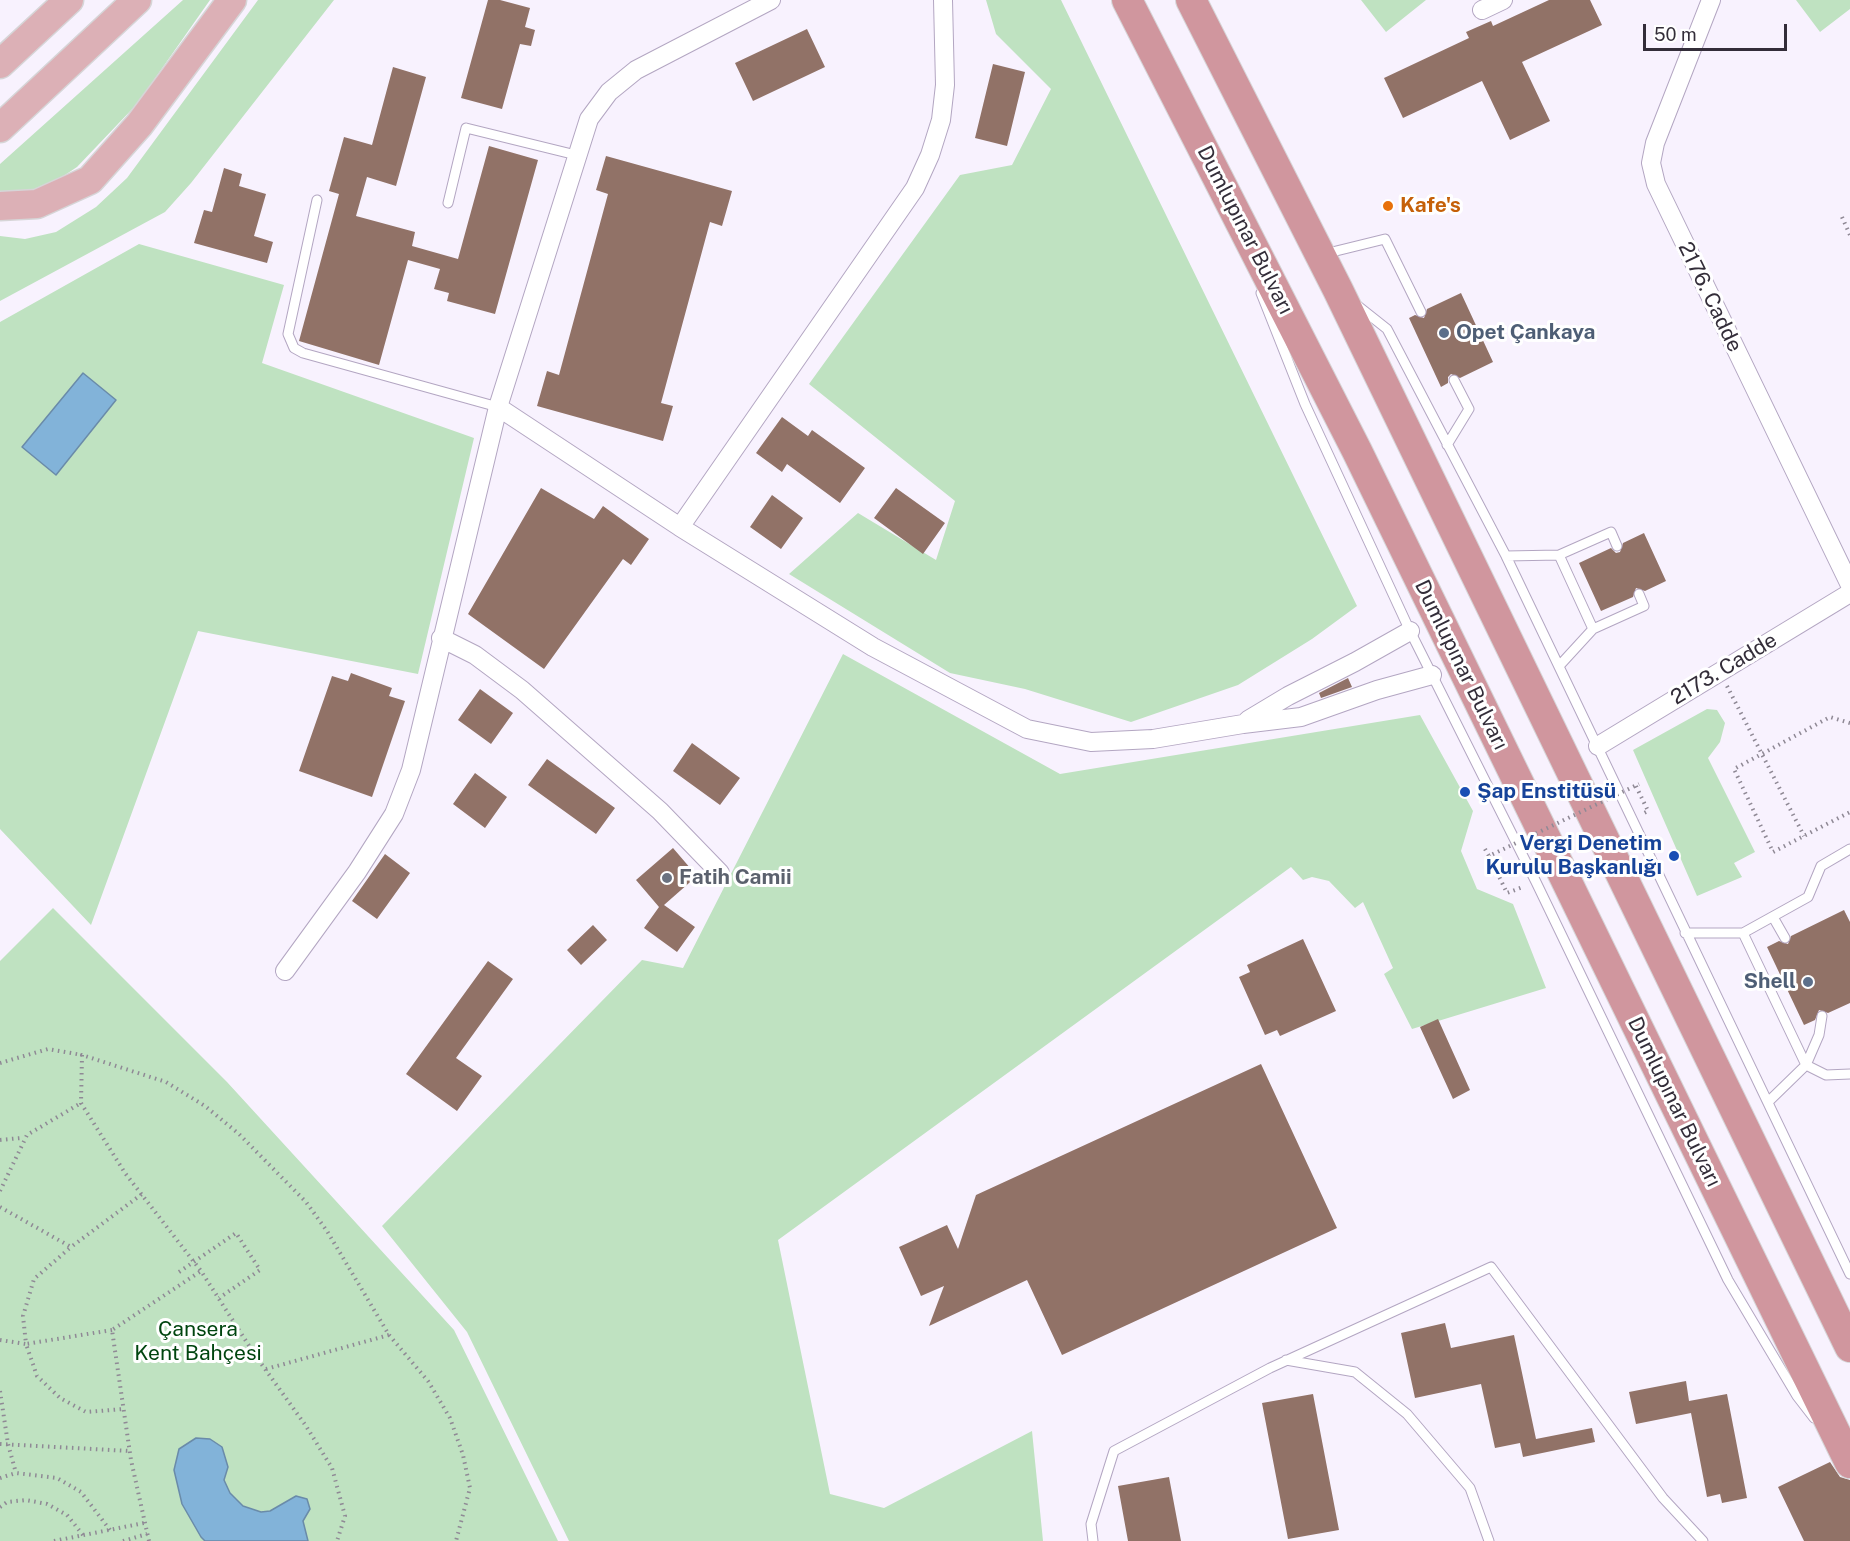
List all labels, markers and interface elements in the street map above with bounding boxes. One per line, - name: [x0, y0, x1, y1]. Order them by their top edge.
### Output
- scale bar: [1646, 12, 1790, 50]
- text: 50 m: [1654, 24, 1697, 45]
- street label: Dumlupınar Bulvarı: [1192, 142, 1298, 318]
- place label: Kafe's: [1400, 193, 1461, 219]
- marker: Kafe's: [1381, 199, 1395, 213]
- street label: 2176. Cadde: [1673, 238, 1747, 356]
- place label: Opet Çankaya: [1456, 320, 1595, 346]
- marker: Opet Çankaya: [1437, 326, 1451, 340]
- street label: Dumlupınar Bulvarı: [1409, 576, 1513, 754]
- street label: 2173. Cadde: [1666, 628, 1782, 710]
- place label: Şap Enstitüsü: [1477, 779, 1616, 805]
- marker: Şap Enstitüsü: [1458, 785, 1472, 799]
- place label: Vergi Denetim Kurulu Başkanlığı: [1485, 831, 1662, 881]
- marker: Vergi Denetim Kurulu Başkanlığı: [1667, 849, 1681, 863]
- place label: Fatih Camii: [679, 865, 792, 891]
- marker: Fatih Camii: [660, 871, 674, 885]
- place label: Shell: [1743, 969, 1796, 995]
- marker: Shell: [1801, 975, 1815, 989]
- street label: Dumlupınar Bulvarı: [1622, 1013, 1726, 1191]
- park label: Çansera Kent Bahçesi: [134, 1317, 262, 1367]

